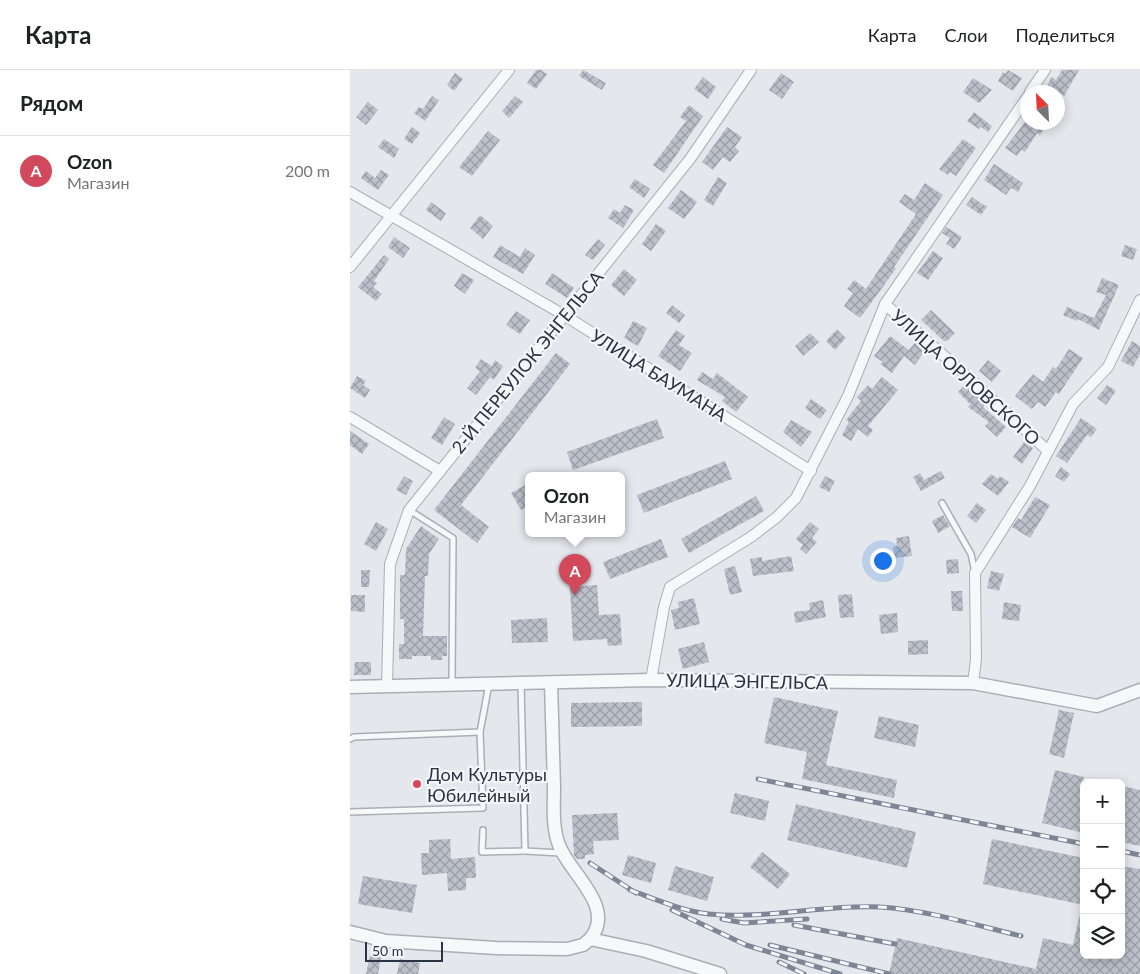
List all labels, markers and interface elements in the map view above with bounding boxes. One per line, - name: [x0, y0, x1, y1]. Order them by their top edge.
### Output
- text: Карта: [25, 20, 92, 49]
- text: Карта: [868, 24, 916, 46]
- text: Слои: [944, 24, 988, 46]
- text: Поделиться: [1016, 24, 1115, 46]
- north arrow: [1020, 85, 1065, 130]
- text: Рядом: [20, 90, 83, 115]
- text: Ozon: [67, 150, 112, 173]
- text: A: [30, 161, 42, 180]
- text: 200 m: [285, 161, 330, 180]
- text: Магазин: [67, 173, 129, 192]
- street label: 2-Й ПЕРЕУЛОК ЭНГЕЛЬСА: [446, 266, 608, 458]
- street label: УЛИЦА ОРЛОВСКОГО: [887, 304, 1045, 450]
- street label: УЛИЦА БАУМАНА: [587, 324, 732, 426]
- popup: [525, 472, 625, 537]
- text: Ozon: [544, 484, 589, 507]
- text: Магазин: [544, 507, 606, 526]
- your location: [870, 548, 896, 574]
- pin: A: [559, 554, 591, 595]
- street label: УЛИЦА ЭНГЕЛЬСА: [666, 669, 829, 693]
- place label: Дом Культуры Юбилейный: [427, 763, 547, 806]
- marker: Дом Культуры Юбилейный: [411, 778, 423, 790]
- map controls: [1080, 779, 1125, 959]
- button: +: [1080, 779, 1125, 824]
- button: −: [1080, 824, 1125, 869]
- button: locate: [1080, 869, 1125, 914]
- button: layers: [1080, 914, 1125, 959]
- scale bar: [365, 939, 442, 962]
- text: 50 m: [372, 942, 403, 959]

